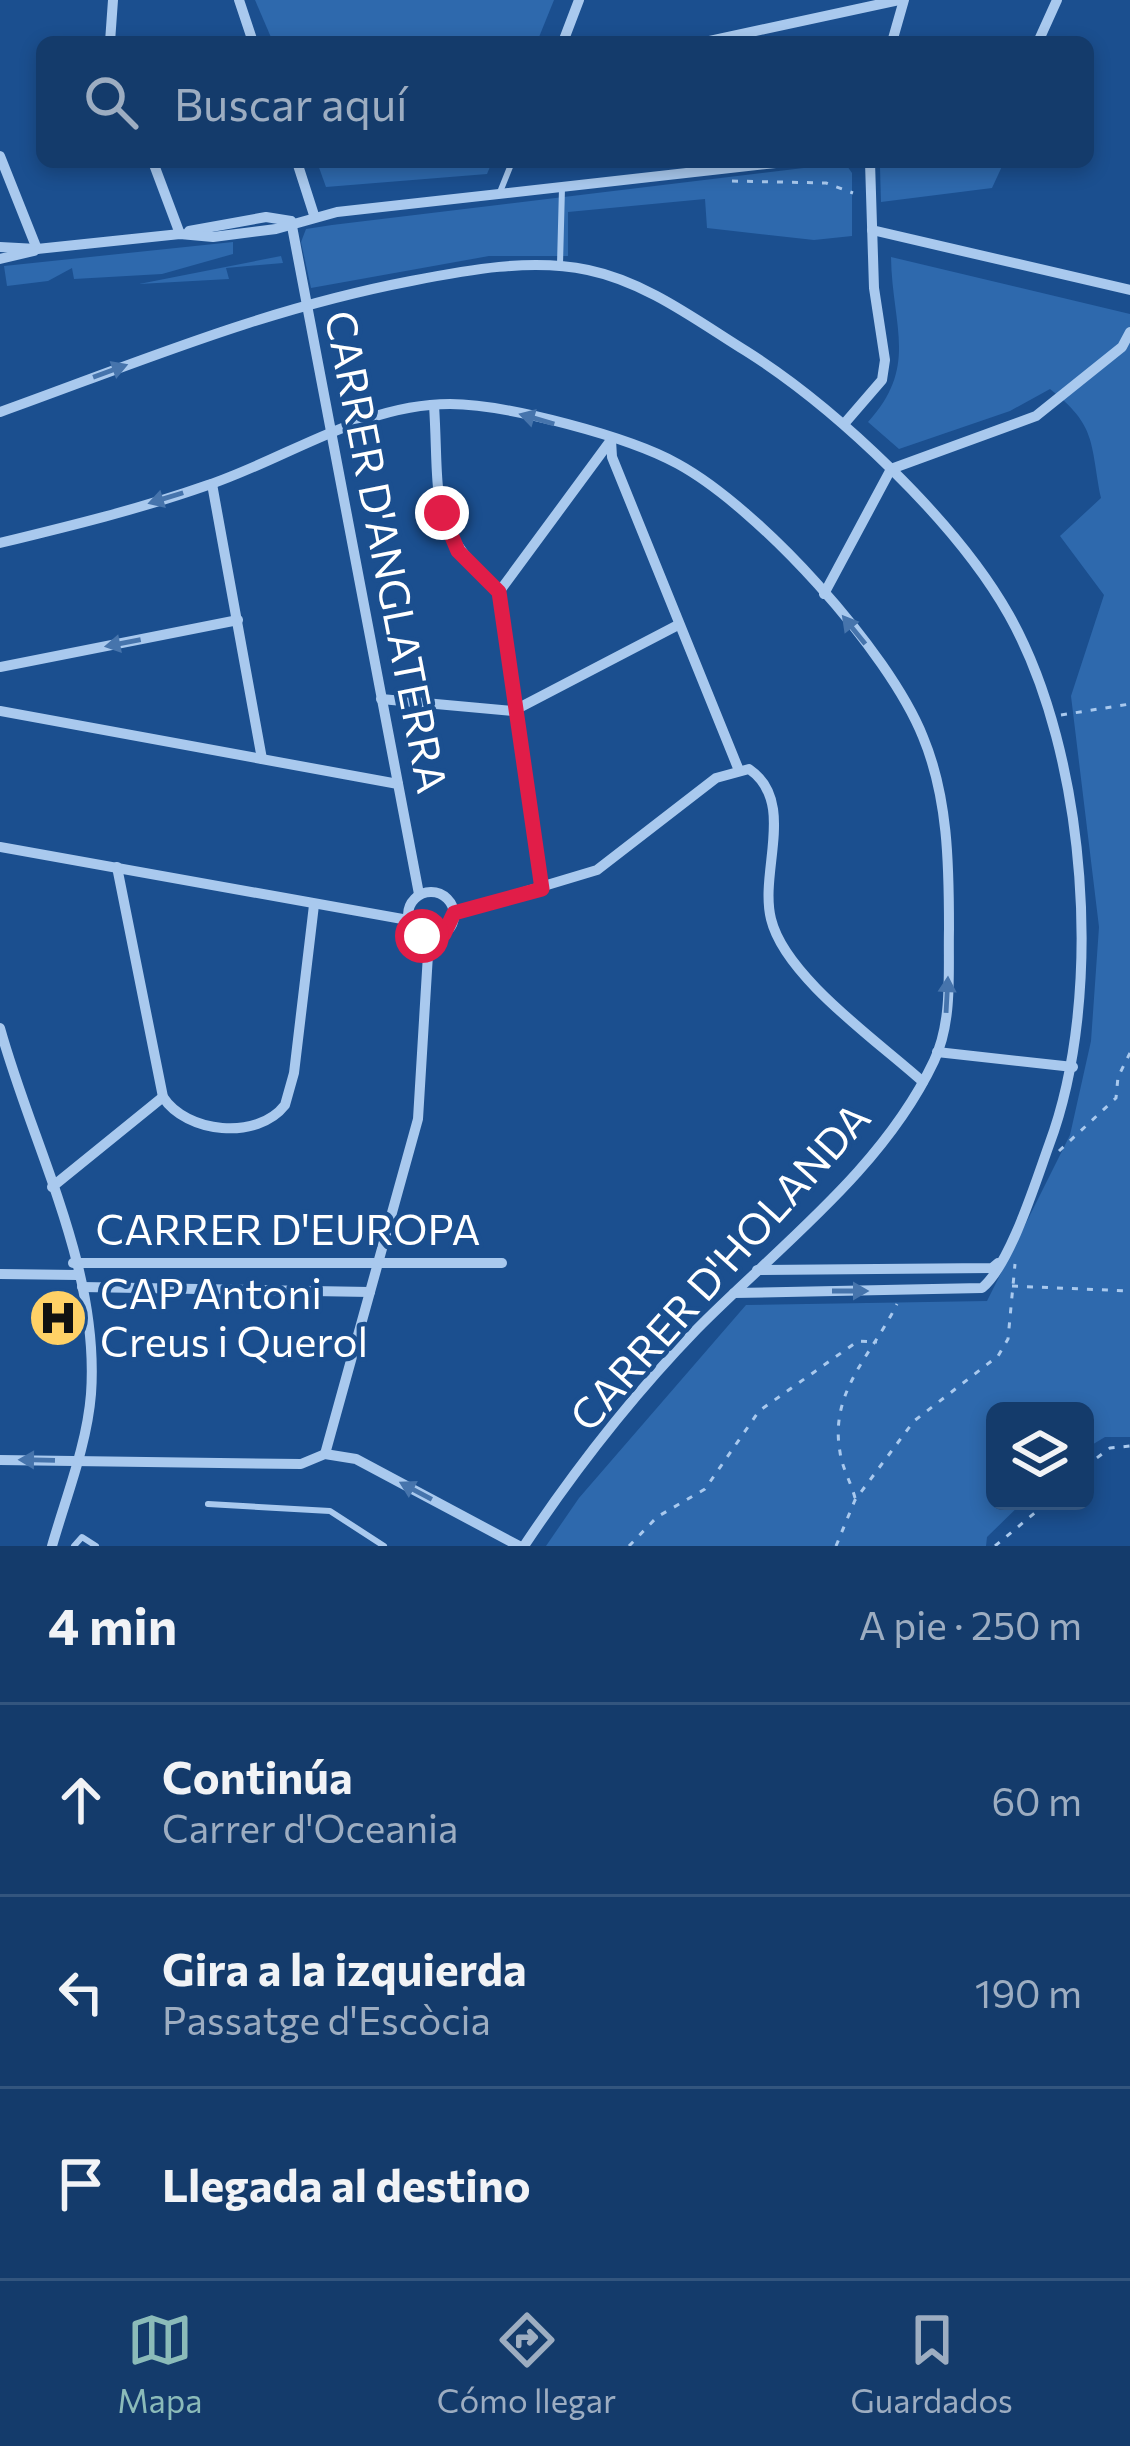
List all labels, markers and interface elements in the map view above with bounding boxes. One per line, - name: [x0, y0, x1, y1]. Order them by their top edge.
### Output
- search box: [36, 36, 1094, 168]
- icon: search: [78, 69, 144, 135]
- text: Buscar aquí: [174, 75, 408, 130]
- street label: CARRER D'ANGLATERRA: [316, 306, 460, 797]
- one-way arrow: [92, 361, 128, 380]
- one-way arrow: [519, 409, 555, 427]
- route end: [415, 486, 469, 540]
- one-way arrow: [147, 490, 184, 508]
- one-way arrow: [841, 614, 867, 645]
- one-way arrow: [104, 634, 142, 653]
- route start: [395, 909, 449, 963]
- one-way arrow: [938, 975, 957, 1013]
- street label: CARRER D'HOLANDA: [557, 1091, 880, 1440]
- street label: CARRER D'EUROPA: [95, 1202, 481, 1254]
- place label: CAP Antoni Creus i Querol: [100, 1266, 368, 1366]
- one-way arrow: [832, 1281, 870, 1301]
- hospital icon: CAP Antoni Creus i Querol: [27, 1287, 89, 1349]
- map controls: [986, 1402, 1094, 1510]
- button: layers: [986, 1402, 1094, 1510]
- one-way arrow: [17, 1450, 55, 1470]
- one-way arrow: [399, 1481, 434, 1501]
- text: 4 min: [48, 1593, 177, 1656]
- text: A pie · 250 m: [859, 1600, 1082, 1648]
- text: Continúa: [162, 1748, 353, 1803]
- icon: ahead: [48, 1767, 114, 1833]
- text: 60 m: [991, 1776, 1082, 1824]
- text: Carrer d'Oceania: [162, 1803, 459, 1851]
- text: Gira a la izquierda: [162, 1940, 527, 1995]
- icon: left: [48, 1959, 114, 2025]
- text: 190 m: [975, 1968, 1082, 2016]
- text: Passatge d'Escòcia: [162, 1995, 491, 2043]
- icon: arrive: [48, 2151, 114, 2217]
- text: Llegada al destino: [162, 2156, 531, 2211]
- tab: Mapa: [117, 2307, 202, 2420]
- tab: Cómo llegar: [437, 2307, 616, 2420]
- tab: Guardados: [851, 2307, 1013, 2420]

